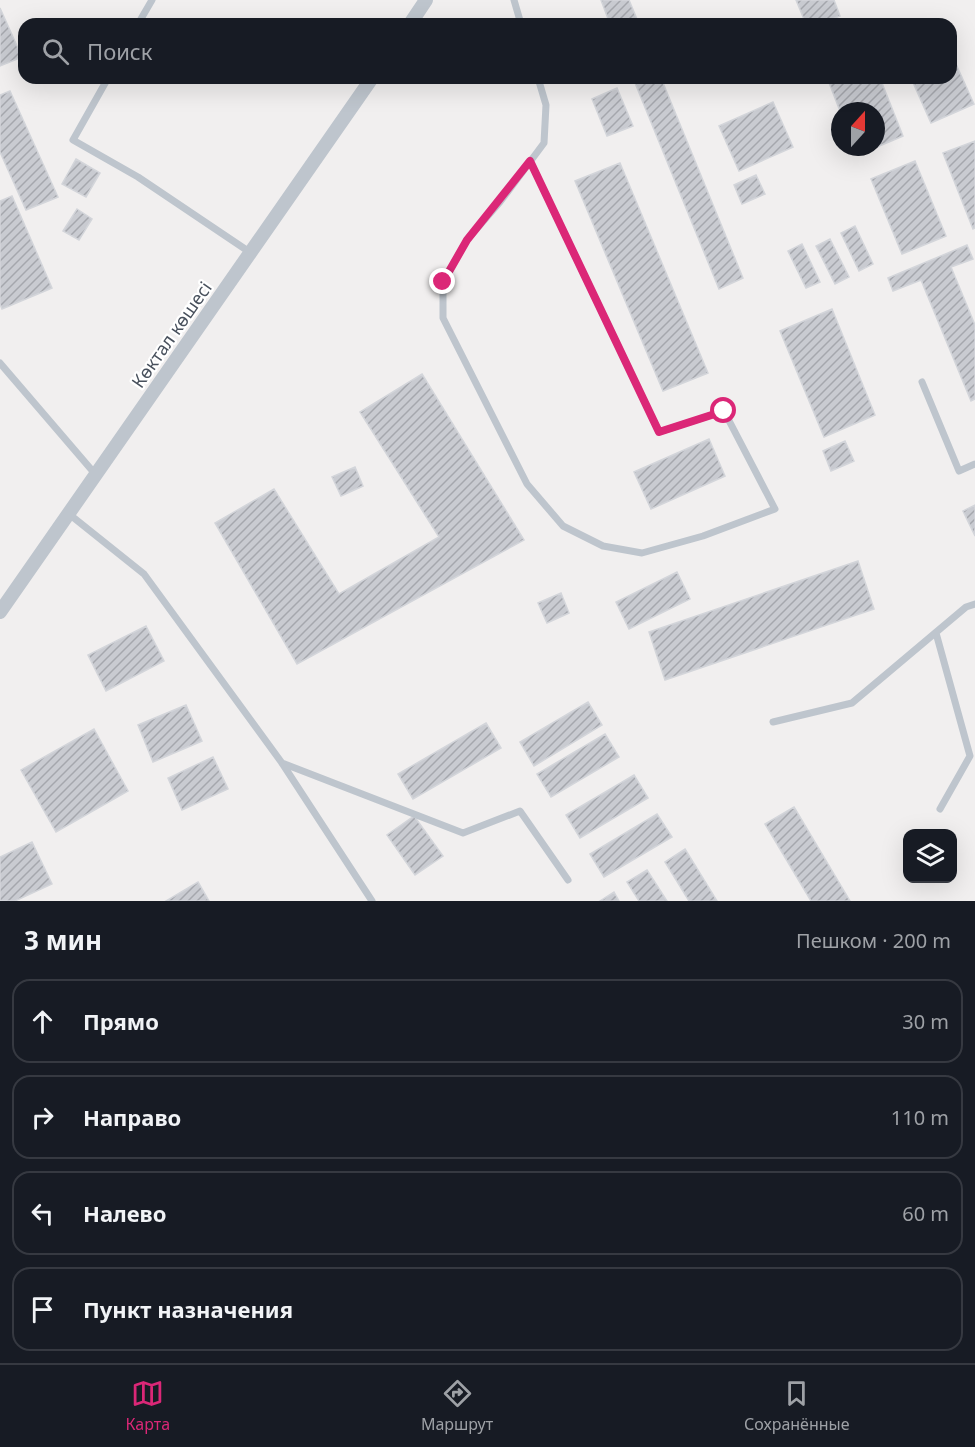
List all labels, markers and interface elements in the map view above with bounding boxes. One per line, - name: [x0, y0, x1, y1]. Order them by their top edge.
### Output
- search box: [18, 18, 957, 84]
- icon: search: [39, 35, 72, 68]
- text: Поиск: [87, 36, 152, 66]
- north arrow: [831, 102, 885, 156]
- route end: [429, 268, 455, 294]
- street label: Көктал көшесі: [126, 276, 217, 392]
- route start: [710, 397, 736, 423]
- map controls: [903, 829, 957, 883]
- button: layers: [903, 829, 957, 883]
- text: 3 мин: [24, 922, 102, 958]
- text: Пешком · 200 m: [796, 927, 951, 954]
- icon: ahead: [26, 1005, 59, 1038]
- text: Прямо: [83, 1006, 159, 1036]
- text: 30 m: [902, 1008, 949, 1035]
- icon: right: [26, 1101, 59, 1134]
- text: Направо: [83, 1102, 181, 1132]
- text: 110 m: [891, 1104, 949, 1131]
- icon: left: [26, 1197, 59, 1230]
- text: Налево: [83, 1198, 166, 1228]
- text: 60 m: [902, 1200, 949, 1227]
- icon: arrive: [26, 1293, 59, 1326]
- text: Пункт назначения: [83, 1294, 293, 1324]
- tab: Карта: [125, 1377, 170, 1435]
- tab: Маршрут: [421, 1377, 493, 1435]
- tab: Сохранённые: [744, 1377, 850, 1435]

